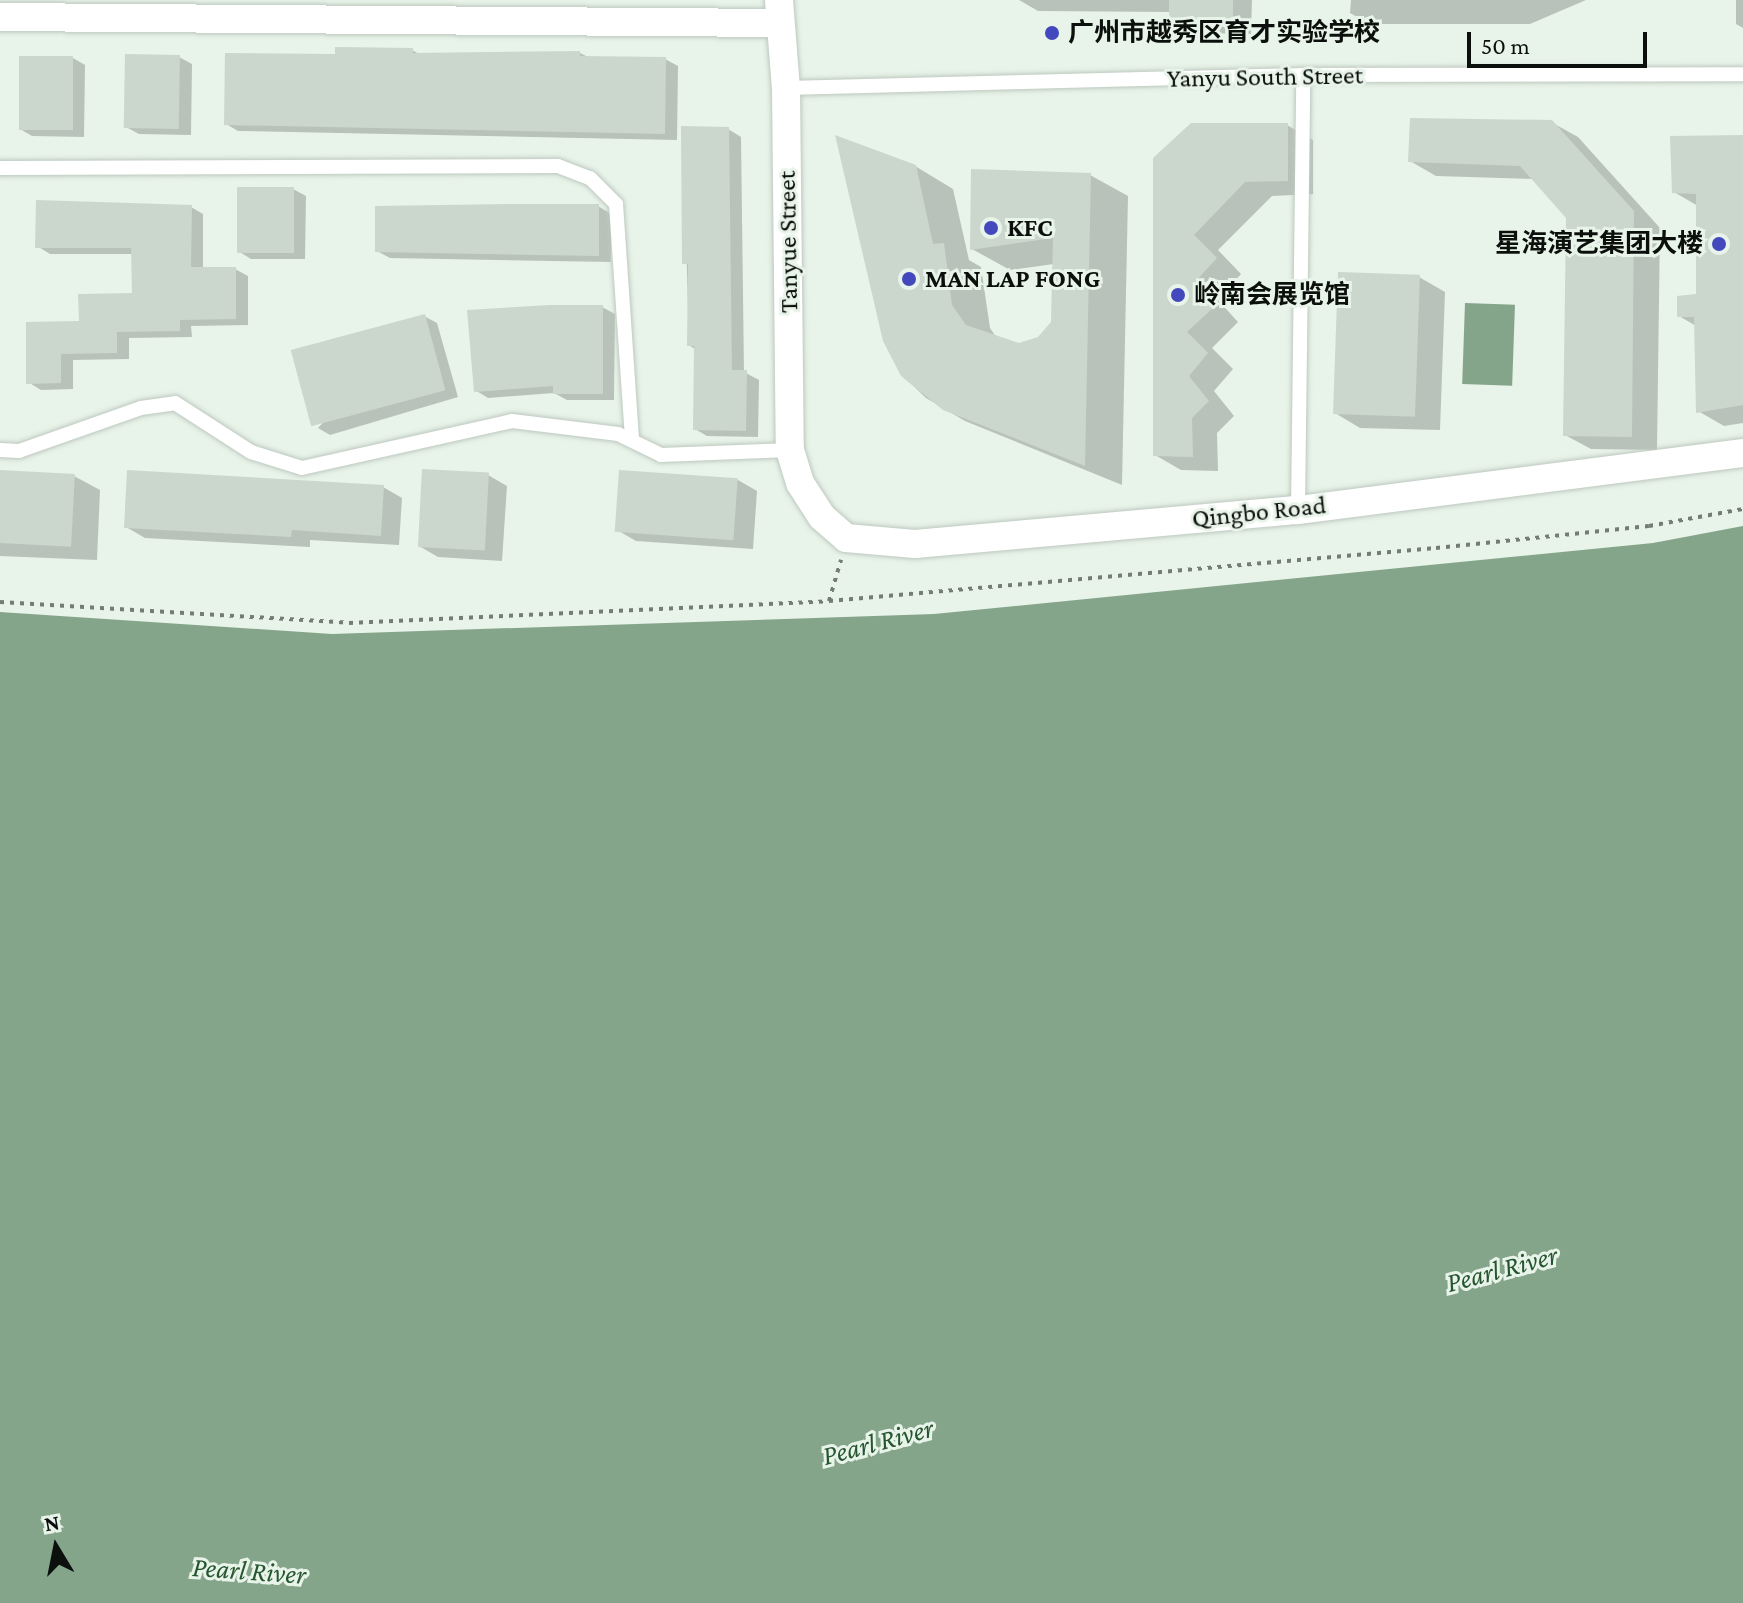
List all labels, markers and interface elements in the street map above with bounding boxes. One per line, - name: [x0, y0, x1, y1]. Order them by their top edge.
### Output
- scale bar: [1471, 16, 1651, 66]
- place label: 广州市越秀区育才实验学校: [1068, 17, 1380, 49]
- marker: 广州市越秀区育才实验学校: [1043, 24, 1061, 42]
- text: 50 m: [1481, 32, 1530, 59]
- street label: Yanyu South Street: [1167, 60, 1363, 94]
- street label: Tanyue Street: [771, 171, 805, 313]
- place label: KFC: [1007, 212, 1053, 244]
- marker: KFC: [982, 219, 1000, 237]
- place label: 星海演艺集团大楼: [1495, 228, 1703, 260]
- marker: 星海演艺集团大楼: [1710, 235, 1728, 253]
- place label: MAN LAP FONG: [925, 263, 1101, 295]
- marker: MAN LAP FONG: [900, 270, 918, 288]
- place label: 岭南会展览馆: [1194, 279, 1350, 311]
- marker: 岭南会展览馆: [1169, 286, 1187, 304]
- street label: Qingbo Road: [1190, 489, 1328, 535]
- water label: Pearl River: [1443, 1238, 1561, 1300]
- water label: Pearl River: [819, 1411, 937, 1473]
- north arrow: [16, 1507, 96, 1587]
- text: N: [42, 1509, 61, 1536]
- water label: Pearl River: [191, 1550, 307, 1592]

